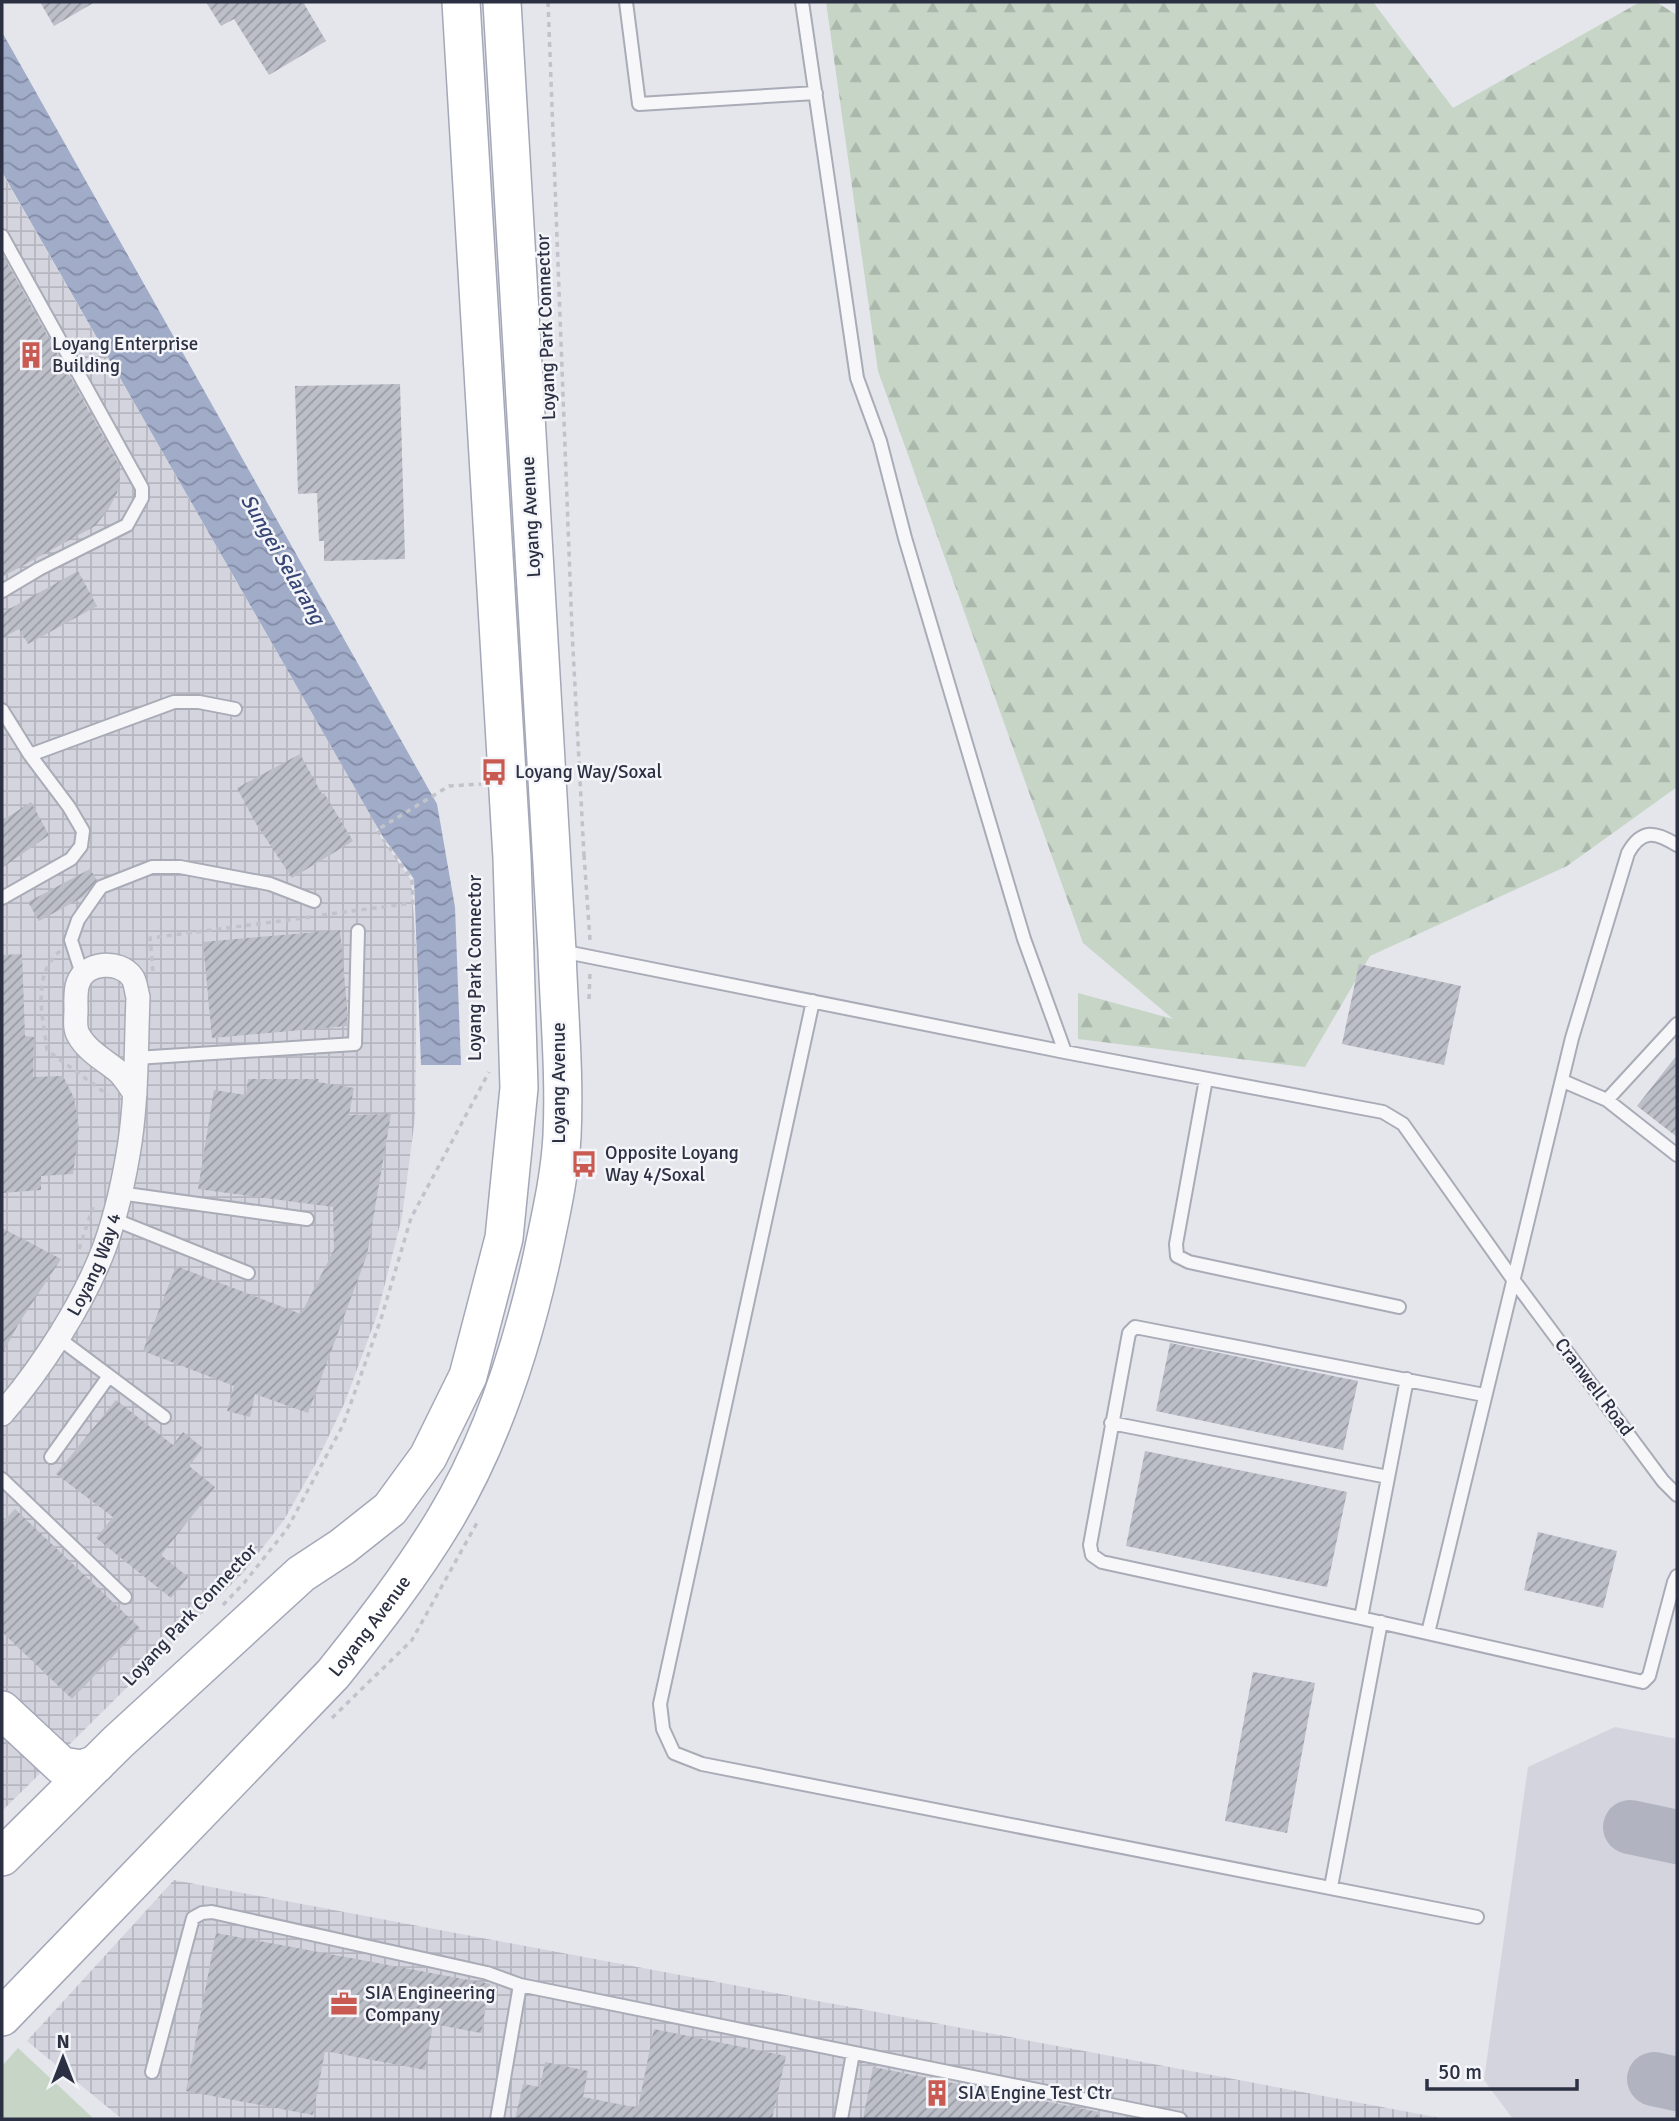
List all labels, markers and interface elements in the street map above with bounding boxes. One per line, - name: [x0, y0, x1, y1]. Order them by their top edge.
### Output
- street label: Loyang Park Connector: [531, 233, 561, 421]
- place label: Loyang Enterprise Building: [52, 332, 198, 378]
- building icon: Loyang Enterprise Building: [16, 340, 46, 370]
- street label: Loyang Avenue: [516, 456, 546, 578]
- water label: Sungei Selarang: [235, 489, 332, 631]
- bus stop icon: Loyang Way/Soxal: [479, 757, 509, 787]
- place label: Loyang Way/Soxal: [515, 760, 662, 784]
- street label: Loyang Park Connector: [463, 875, 487, 1061]
- street label: Loyang Avenue: [547, 1022, 571, 1144]
- place label: Opposite Loyang Way 4/Soxal: [605, 1141, 739, 1187]
- bus stop icon: Opposite Loyang Way 4/Soxal: [569, 1149, 599, 1179]
- street label: Loyang Way 4: [62, 1210, 127, 1320]
- street label: Cranwell Road: [1549, 1333, 1639, 1441]
- street label: Loyang Park Connector: [118, 1539, 262, 1691]
- street label: Loyang Avenue: [323, 1571, 416, 1682]
- place label: SIA Engineering Company: [365, 1981, 495, 2027]
- office icon: SIA Engineering Company: [329, 1989, 359, 2019]
- north arrow: [28, 2023, 98, 2093]
- text: N: [56, 2030, 70, 2054]
- scale bar: [1427, 2048, 1578, 2092]
- text: 50 m: [1438, 2059, 1482, 2085]
- building icon: SIA Engine Test Ctr: [922, 2078, 952, 2108]
- place label: SIA Engine Test Ctr: [958, 2081, 1112, 2105]

